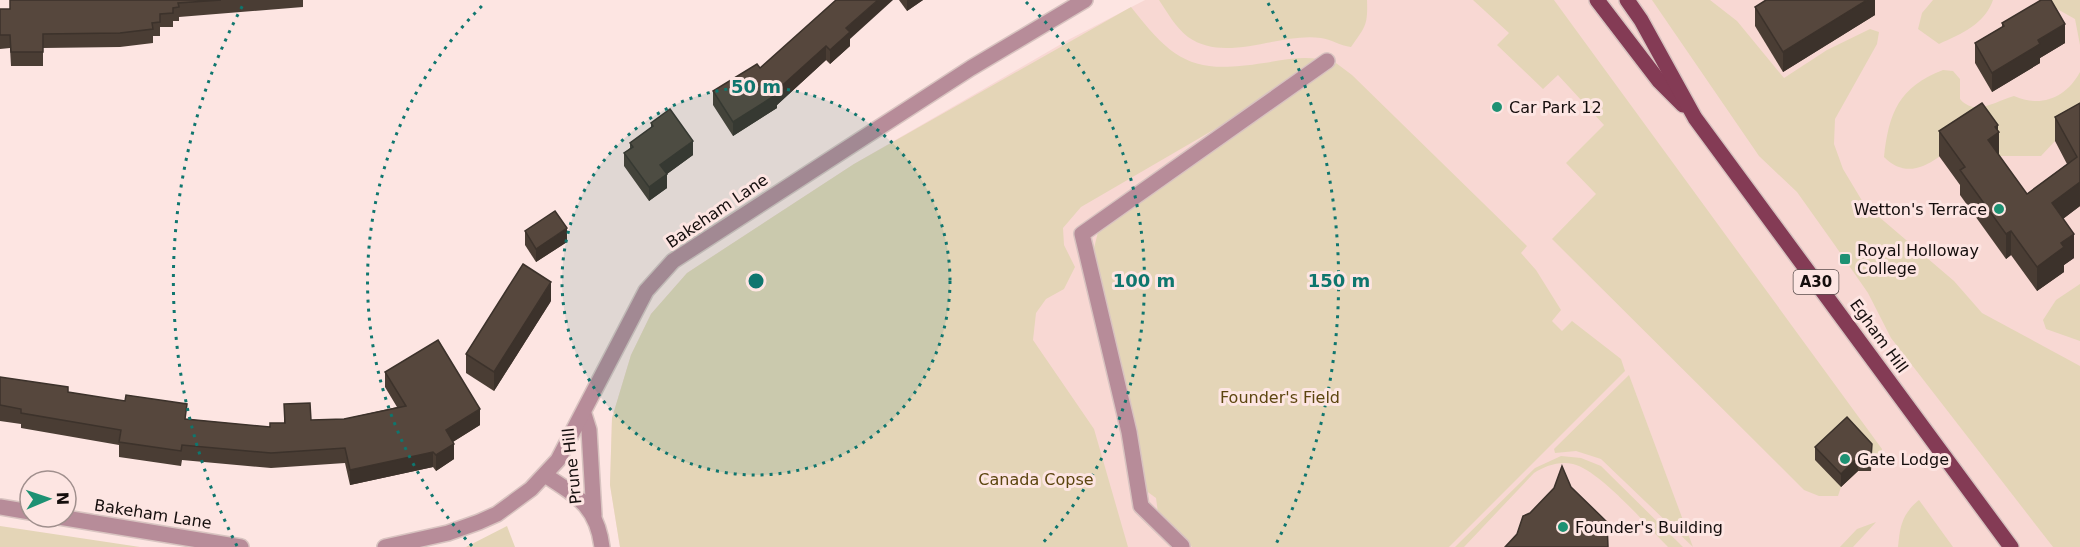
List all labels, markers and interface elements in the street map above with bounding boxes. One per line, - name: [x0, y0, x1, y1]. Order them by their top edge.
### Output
- text: 50 m: [731, 76, 781, 97]
- place label: Car Park 12: [1509, 98, 1602, 117]
- marker: Car Park 12: [1490, 100, 1504, 114]
- street label: Bakeham Lane: [663, 170, 771, 252]
- place label: Wetton's Terrace: [1854, 200, 1987, 219]
- marker: Wetton's Terrace: [1992, 202, 2006, 216]
- place label: Royal Holloway College: [1857, 241, 1979, 278]
- marker: Royal Holloway College: [1838, 252, 1852, 266]
- text: 100 m: [1113, 270, 1175, 291]
- text: 150 m: [1308, 270, 1370, 291]
- road number: A30: [1794, 270, 1838, 294]
- centre of rings: [746, 271, 766, 291]
- street label: Egham Hill: [1846, 296, 1912, 376]
- park label: Founder's Field: [1220, 388, 1340, 407]
- street label: Prune Hill: [559, 427, 585, 505]
- place label: Gate Lodge: [1857, 450, 1949, 469]
- marker: Gate Lodge: [1838, 452, 1852, 466]
- north arrow: [18, 469, 78, 529]
- park label: Canada Copse: [978, 470, 1094, 489]
- text: N: [53, 491, 72, 506]
- street label: Bakeham Lane: [93, 495, 213, 533]
- place label: Founder's Building: [1575, 518, 1723, 537]
- marker: Founder's Building: [1556, 520, 1570, 534]

